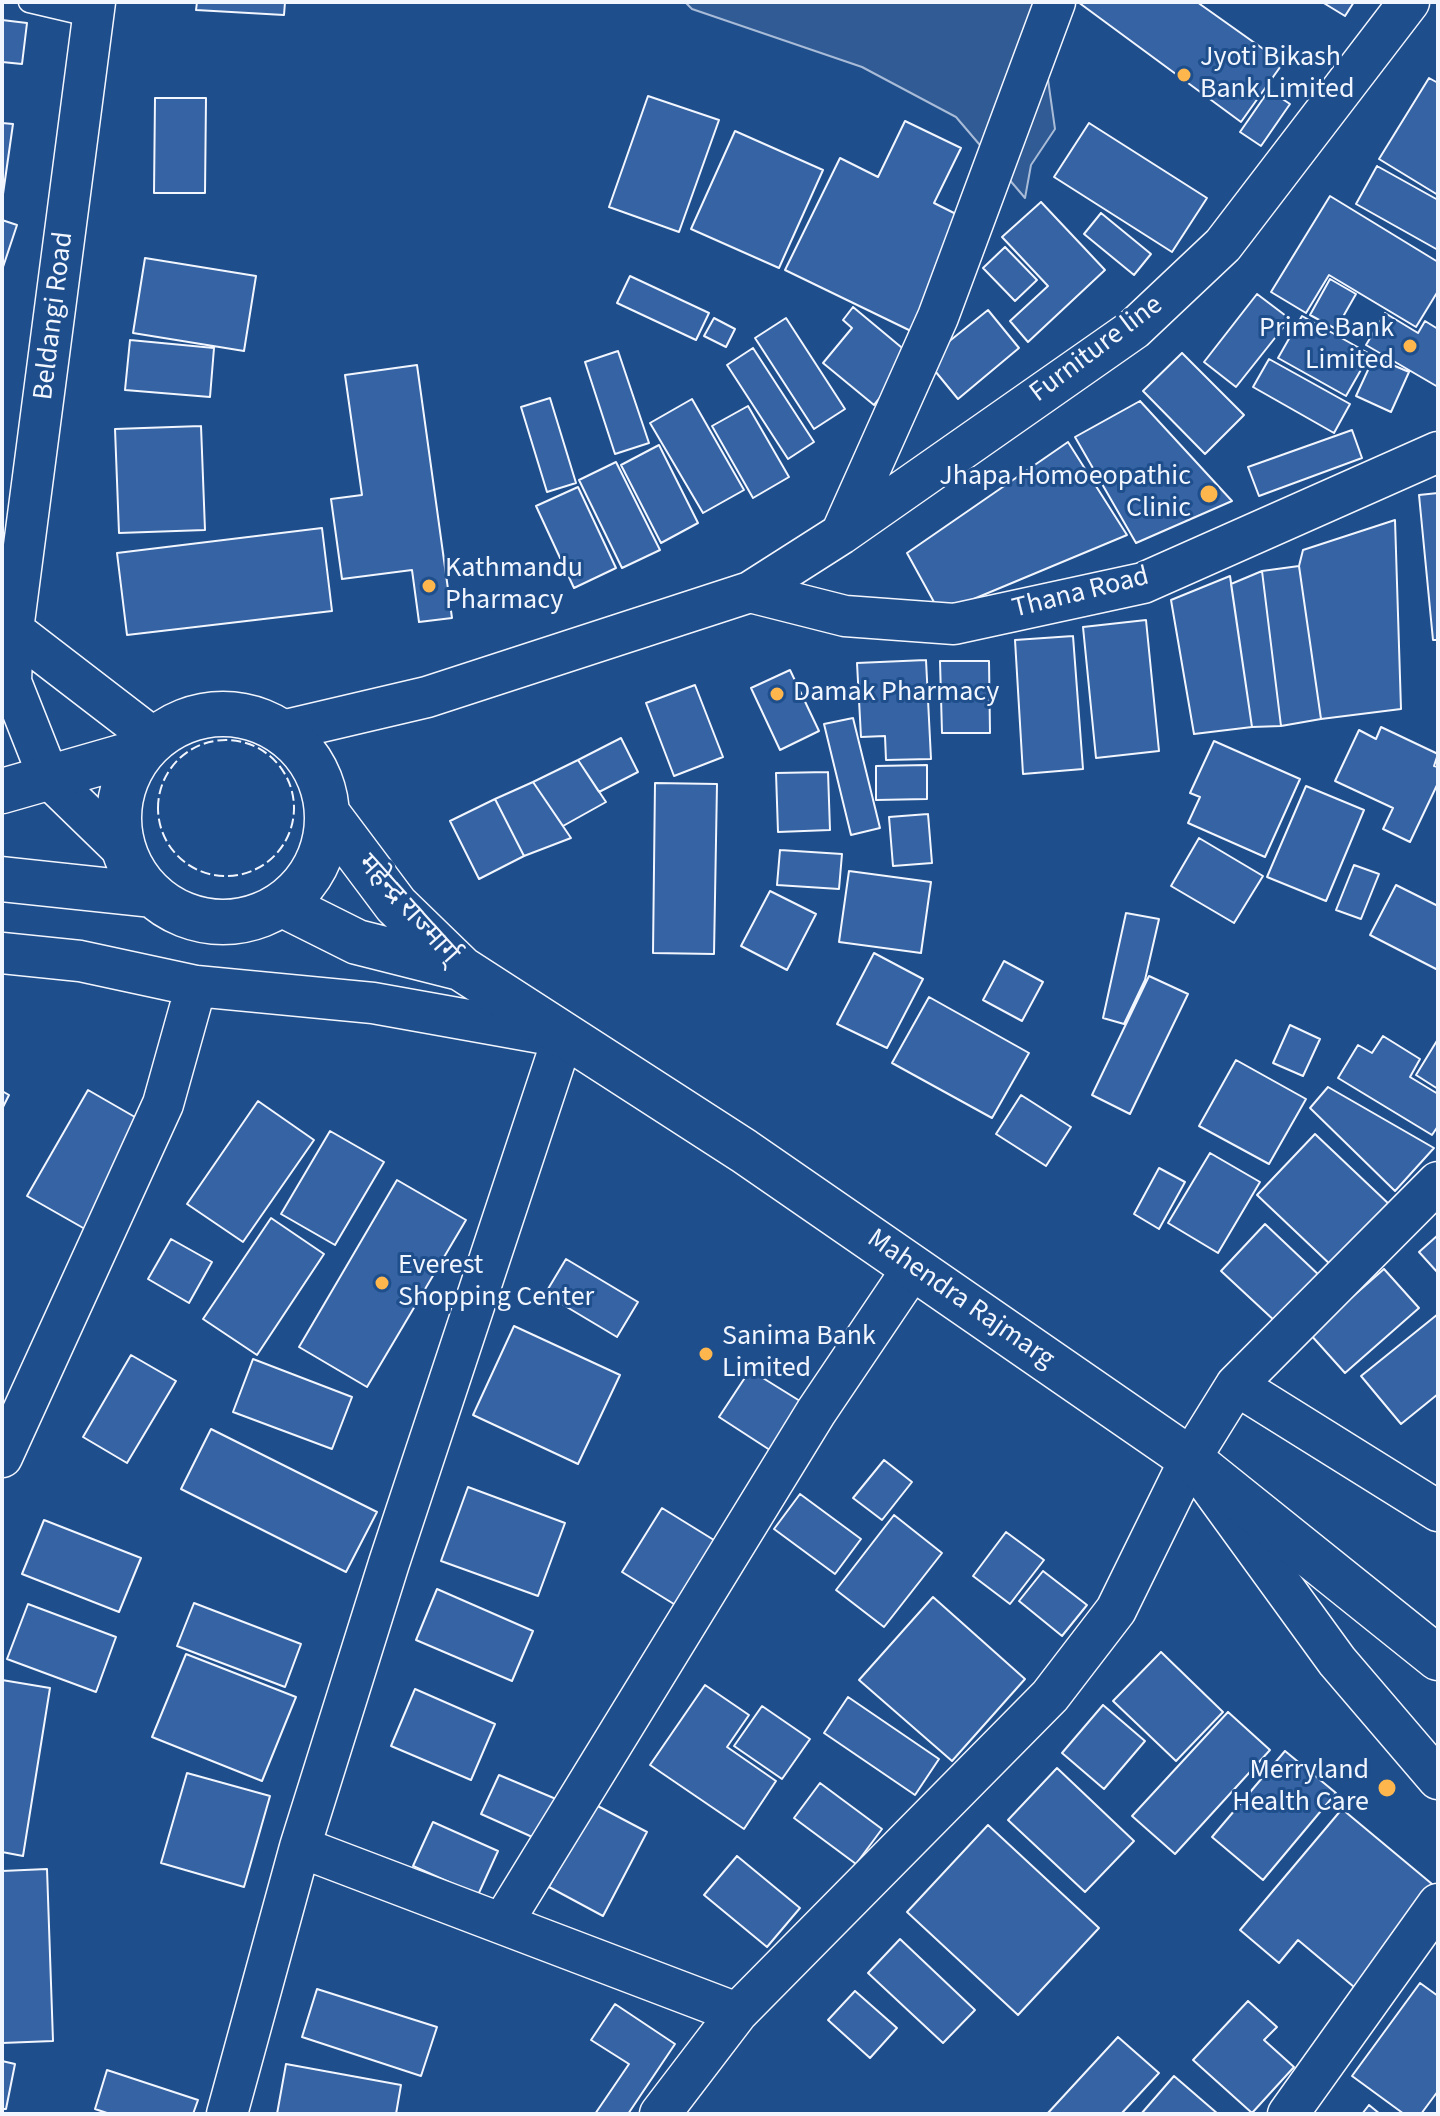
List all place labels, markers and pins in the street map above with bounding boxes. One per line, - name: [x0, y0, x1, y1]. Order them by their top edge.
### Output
- place label: Jyoti Bikash Bank Limited: [1200, 42, 1354, 108]
- marker: Jyoti Bikash Bank Limited: [1175, 66, 1193, 84]
- place label: Prime Bank Limited: [1259, 313, 1394, 379]
- marker: Prime Bank Limited: [1401, 337, 1419, 355]
- place label: Jhapa Homoeopathic Clinic: [939, 461, 1191, 527]
- marker: Jhapa Homoeopathic Clinic: [1198, 483, 1220, 505]
- place label: Kathmandu Pharmacy: [445, 553, 583, 619]
- marker: Kathmandu Pharmacy: [420, 577, 438, 595]
- place label: Damak Pharmacy: [793, 677, 999, 711]
- marker: Damak Pharmacy: [768, 685, 786, 703]
- place label: Everest Shopping Center: [398, 1250, 594, 1316]
- marker: Everest Shopping Center: [373, 1274, 391, 1292]
- place label: Sanima Bank Limited: [722, 1321, 876, 1387]
- marker: Sanima Bank Limited: [697, 1345, 715, 1363]
- place label: Merryland Health Care: [1232, 1755, 1369, 1821]
- marker: Merryland Health Care: [1376, 1777, 1398, 1799]

